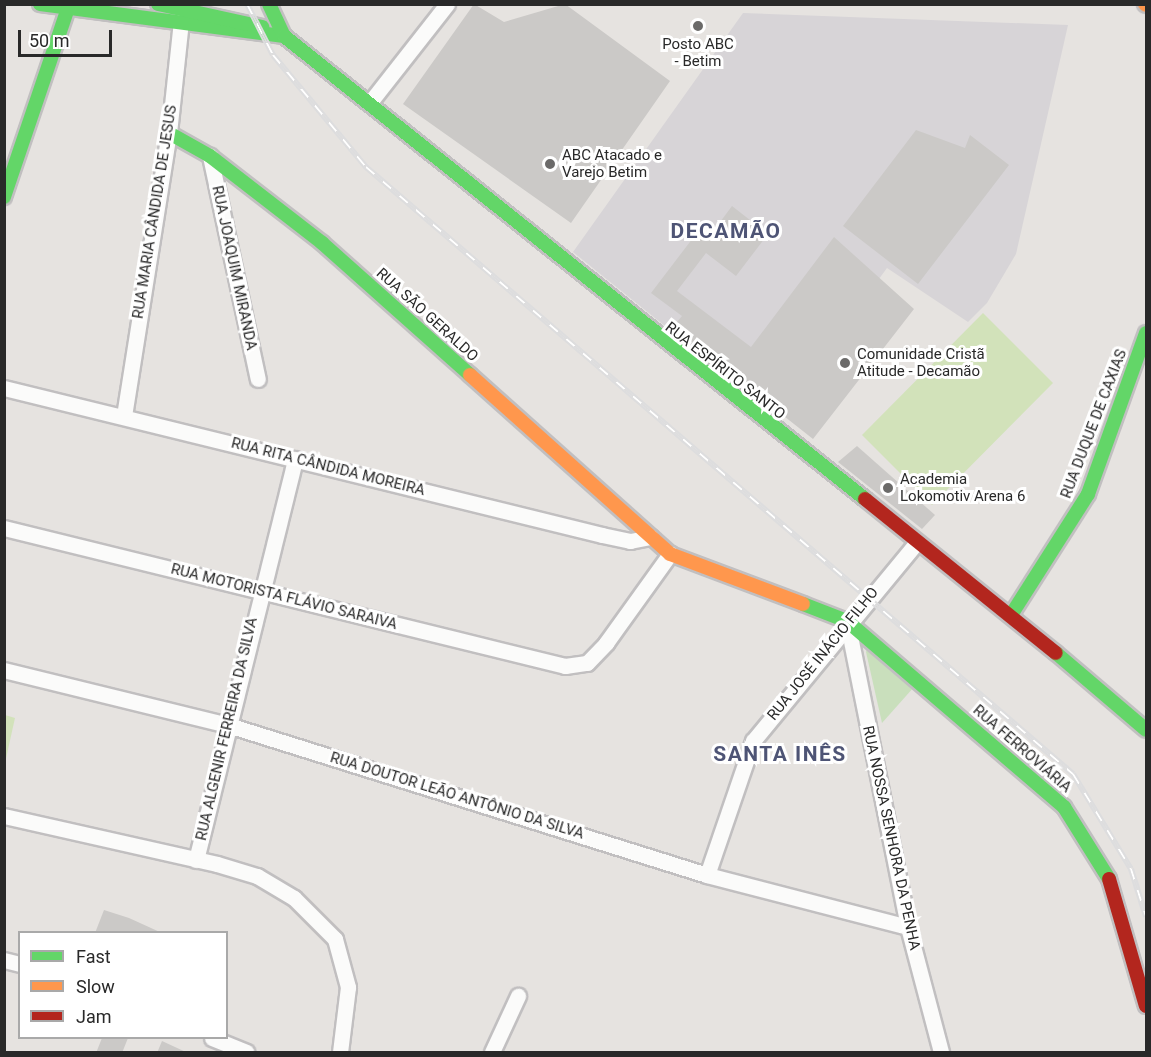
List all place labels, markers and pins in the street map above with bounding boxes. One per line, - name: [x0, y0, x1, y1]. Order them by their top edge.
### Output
- marker: Posto ABC - Betim: [691, 19, 705, 33]
- place label: Posto ABC - Betim: [662, 35, 734, 70]
- place label: ABC Atacado e Varejo Betim: [562, 146, 662, 181]
- marker: ABC Atacado e Varejo Betim: [543, 157, 557, 171]
- place label: Comunidade Cristã Atitude - Decamão: [857, 345, 985, 380]
- marker: Comunidade Cristã Atitude - Decamão: [838, 356, 852, 370]
- place label: Academia Lokomotiv Arena 6: [900, 470, 1025, 505]
- marker: Academia Lokomotiv Arena 6: [881, 481, 895, 495]

